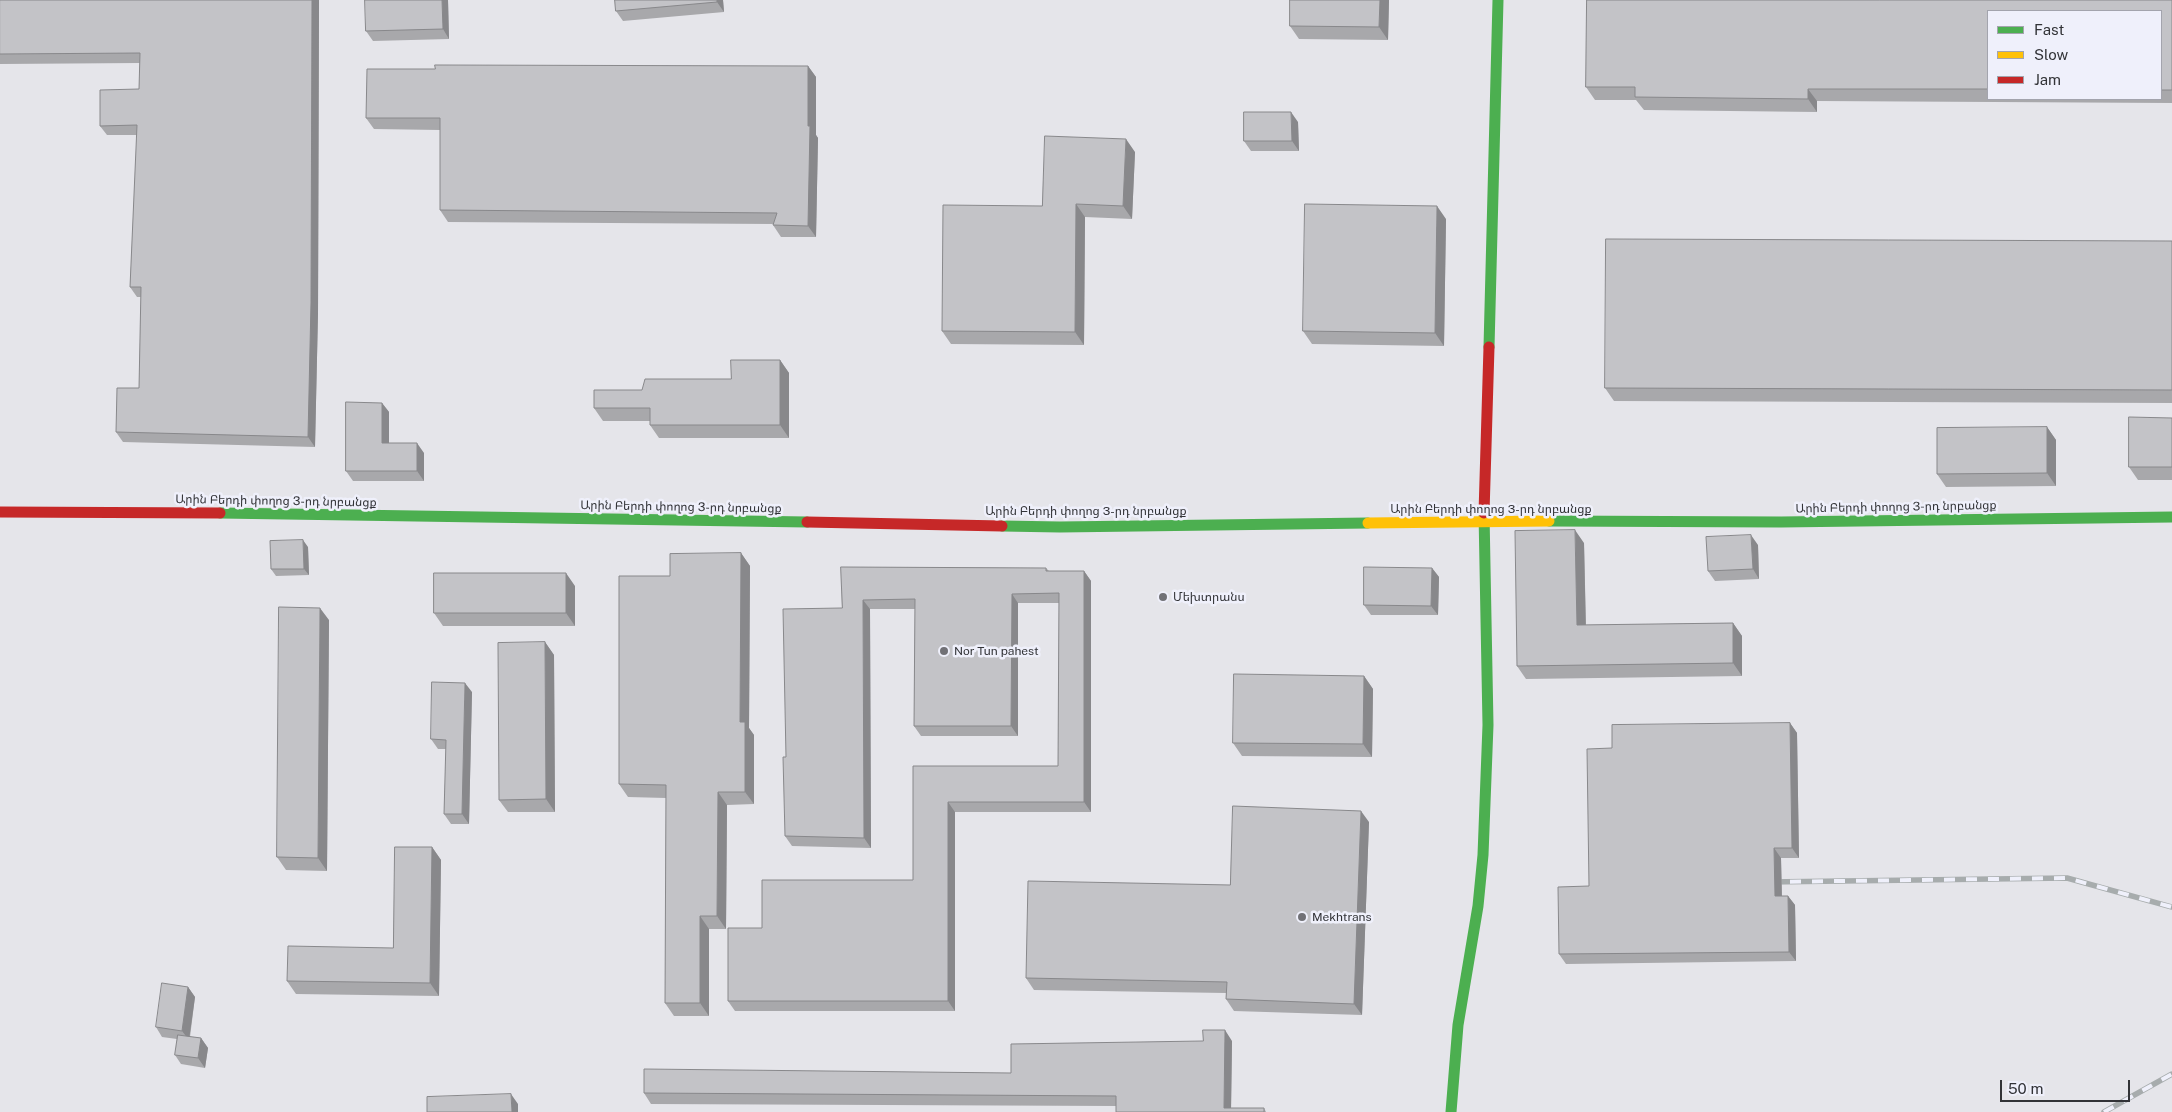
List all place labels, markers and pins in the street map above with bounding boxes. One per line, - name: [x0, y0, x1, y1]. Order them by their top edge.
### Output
- place label: Մեխտրանս: [1173, 590, 1245, 604]
- marker: Մեխտրանս: [1157, 591, 1169, 603]
- place label: Nor Tun pahest: [954, 644, 1039, 658]
- marker: Nor Tun pahest: [938, 645, 950, 657]
- place label: Mekhtrans: [1312, 910, 1371, 924]
- marker: Mekhtrans: [1296, 911, 1308, 923]

